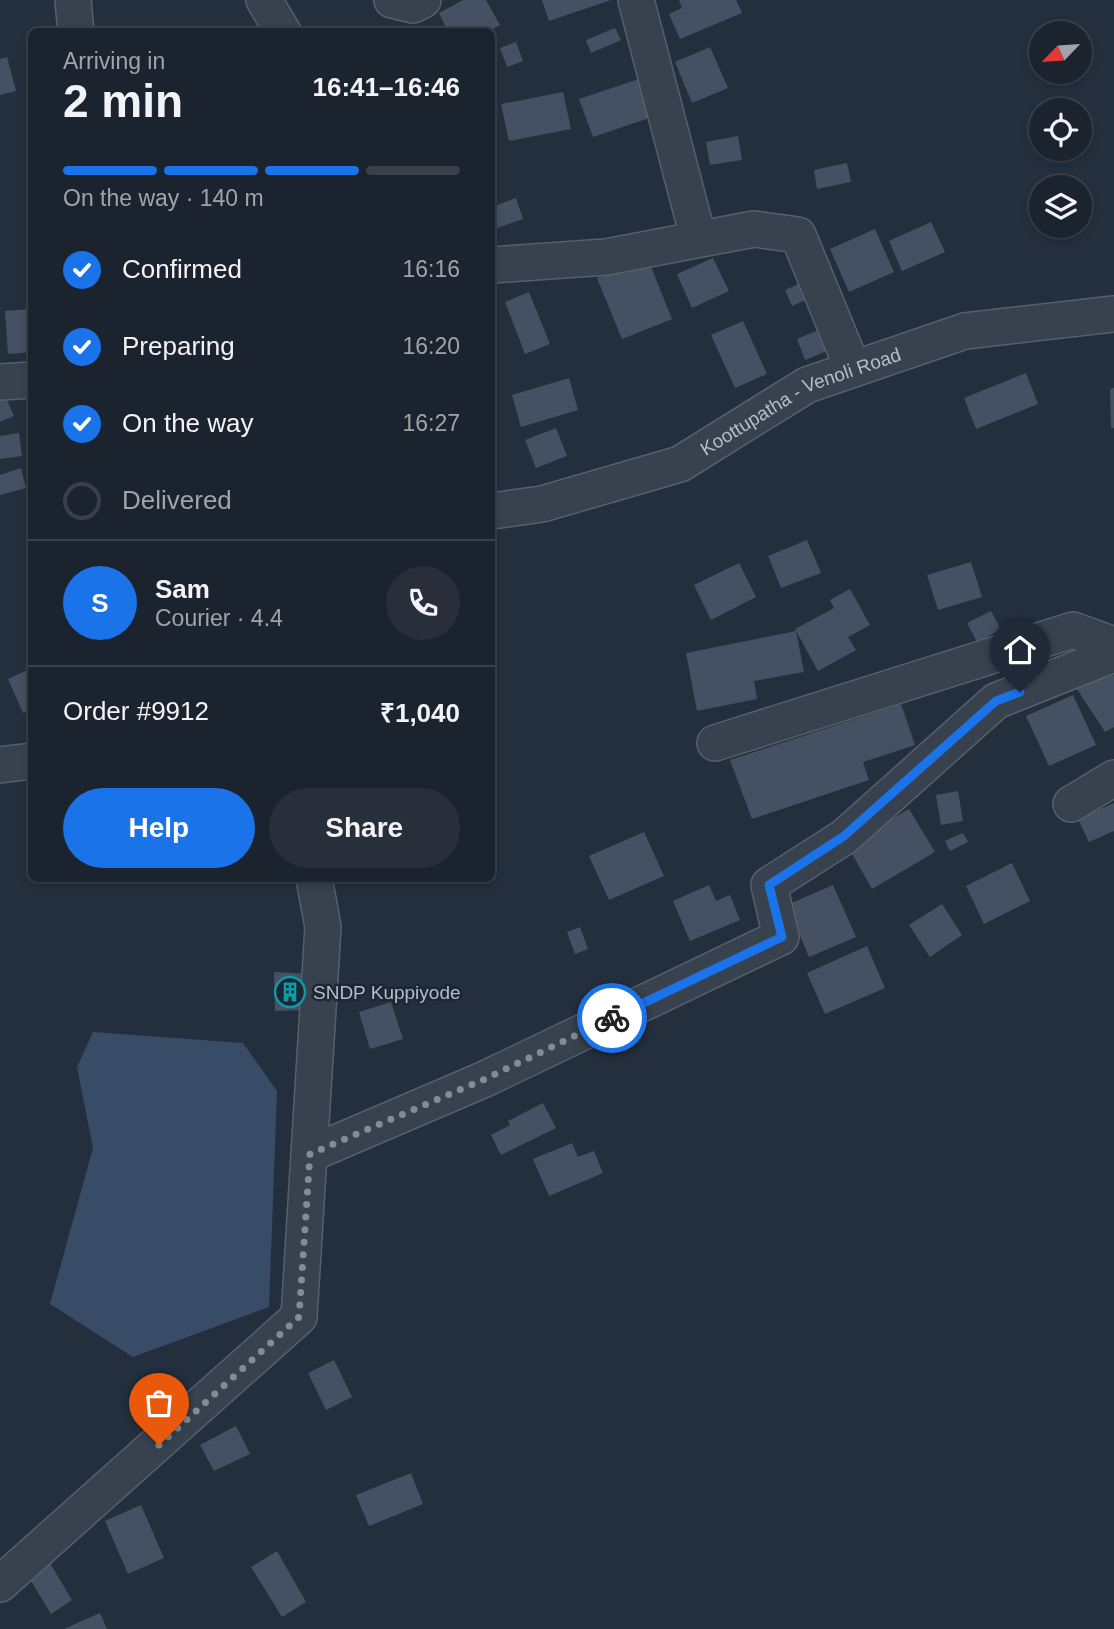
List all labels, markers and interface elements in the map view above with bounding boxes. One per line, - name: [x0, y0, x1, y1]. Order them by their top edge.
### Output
- north arrow: [1029, 21, 1092, 84]
- map controls: [1029, 21, 1092, 238]
- text: Arriving in: [63, 48, 165, 74]
- text: 16:41–16:46: [313, 72, 460, 102]
- text: 2 min: [63, 75, 183, 127]
- button: locate: [1029, 98, 1092, 161]
- button: layers: [1029, 175, 1092, 238]
- text: On the way · 140 m: [63, 185, 264, 211]
- icon: check: [63, 251, 101, 289]
- text: Confirmed: [122, 254, 242, 284]
- text: 16:16: [402, 256, 460, 282]
- icon: check: [63, 328, 101, 366]
- text: Preparing: [122, 331, 235, 361]
- text: 16:20: [402, 333, 460, 359]
- street label: Koottupatha - Venoli Road: [696, 343, 903, 459]
- icon: check: [63, 405, 101, 443]
- text: On the way: [122, 408, 254, 438]
- text: 16:27: [402, 410, 460, 436]
- text: Delivered: [122, 485, 232, 515]
- button: phone: [386, 566, 460, 640]
- text: Sam: [155, 574, 210, 604]
- text: S: [91, 588, 109, 618]
- text: Courier · 4.4: [155, 605, 283, 631]
- pin: [990, 620, 1050, 692]
- icon: home: [1001, 631, 1039, 669]
- text: Order #9912: [63, 696, 209, 726]
- text: ₹1,040: [380, 698, 460, 728]
- button: Help: [63, 788, 255, 868]
- button: Share: [269, 788, 460, 868]
- building icon: SNDP Kuppiyode: [273, 975, 307, 1009]
- place label: SNDP Kuppiyode: [313, 982, 461, 1003]
- courier: [577, 983, 647, 1053]
- icon: bike: [593, 999, 631, 1037]
- pin: [129, 1373, 189, 1445]
- icon: bag: [140, 1384, 178, 1422]

